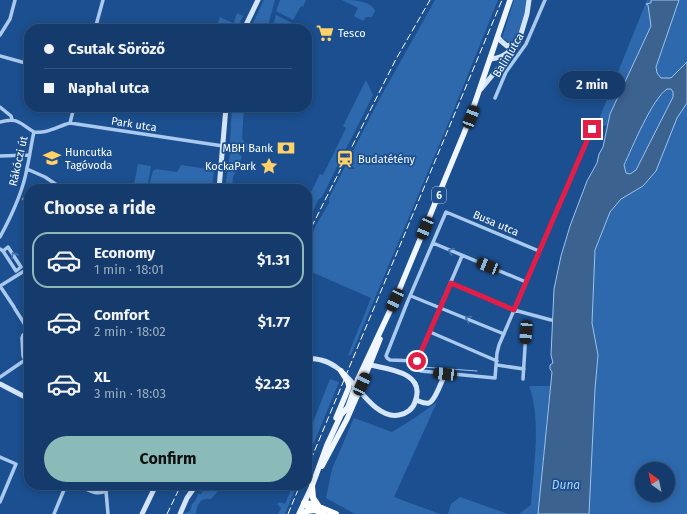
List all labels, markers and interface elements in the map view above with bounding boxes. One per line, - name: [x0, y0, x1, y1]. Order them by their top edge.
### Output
- supermarket icon: Tesco: [315, 23, 335, 43]
- place label: Tesco: [338, 27, 366, 40]
- street label: Balin utca: [490, 31, 527, 80]
- text: Csutak Söröző: [68, 40, 165, 58]
- callout: 2 min: [559, 71, 625, 99]
- text: 2 min: [576, 77, 608, 92]
- text: Naphal utca: [68, 79, 149, 97]
- car: [461, 104, 481, 130]
- street label: Park utca: [110, 114, 158, 135]
- route end: [583, 120, 601, 138]
- street label: Rákóczi út: [6, 135, 31, 187]
- bank icon: MBH Bank: [276, 138, 296, 158]
- place label: MBH Bank: [223, 142, 273, 155]
- place label: Huncutka Tagóvoda: [65, 146, 112, 172]
- school or university icon: Huncutka Tagóvoda: [42, 148, 62, 168]
- station icon: Budatétény: [335, 149, 355, 169]
- place label: Budatétény: [358, 153, 416, 166]
- place icon: KockaPark: [259, 156, 279, 176]
- place label: KockaPark: [205, 160, 256, 173]
- road number: 6: [432, 187, 446, 203]
- text: Choose a ride: [44, 197, 156, 219]
- street label: Busa utca: [471, 208, 521, 239]
- car: [415, 215, 435, 241]
- icon: car: [46, 242, 82, 278]
- text: Economy: [94, 244, 155, 262]
- one-way arrow: [448, 248, 456, 256]
- text: $1.31: [257, 251, 290, 269]
- one-way arrow: [11, 252, 19, 259]
- car: [475, 256, 501, 276]
- text: 1 min · 18:01: [94, 262, 164, 277]
- car: [384, 287, 406, 313]
- icon: car: [46, 304, 82, 340]
- text: Comfort: [94, 306, 150, 324]
- text: $1.77: [258, 313, 290, 331]
- one-way arrow: [464, 316, 472, 324]
- car: [519, 320, 533, 344]
- text: 2 min · 18:02: [94, 324, 166, 339]
- route start: [408, 352, 426, 370]
- icon: car: [46, 366, 82, 402]
- car: [432, 367, 458, 381]
- text: XL: [94, 368, 110, 386]
- car: [351, 371, 373, 397]
- text: $2.23: [255, 375, 290, 393]
- text: 3 min · 18:03: [94, 386, 166, 401]
- button: Confirm: [44, 436, 292, 482]
- north arrow: [635, 462, 675, 502]
- map controls: [635, 462, 675, 502]
- water label: Duna: [552, 478, 580, 492]

